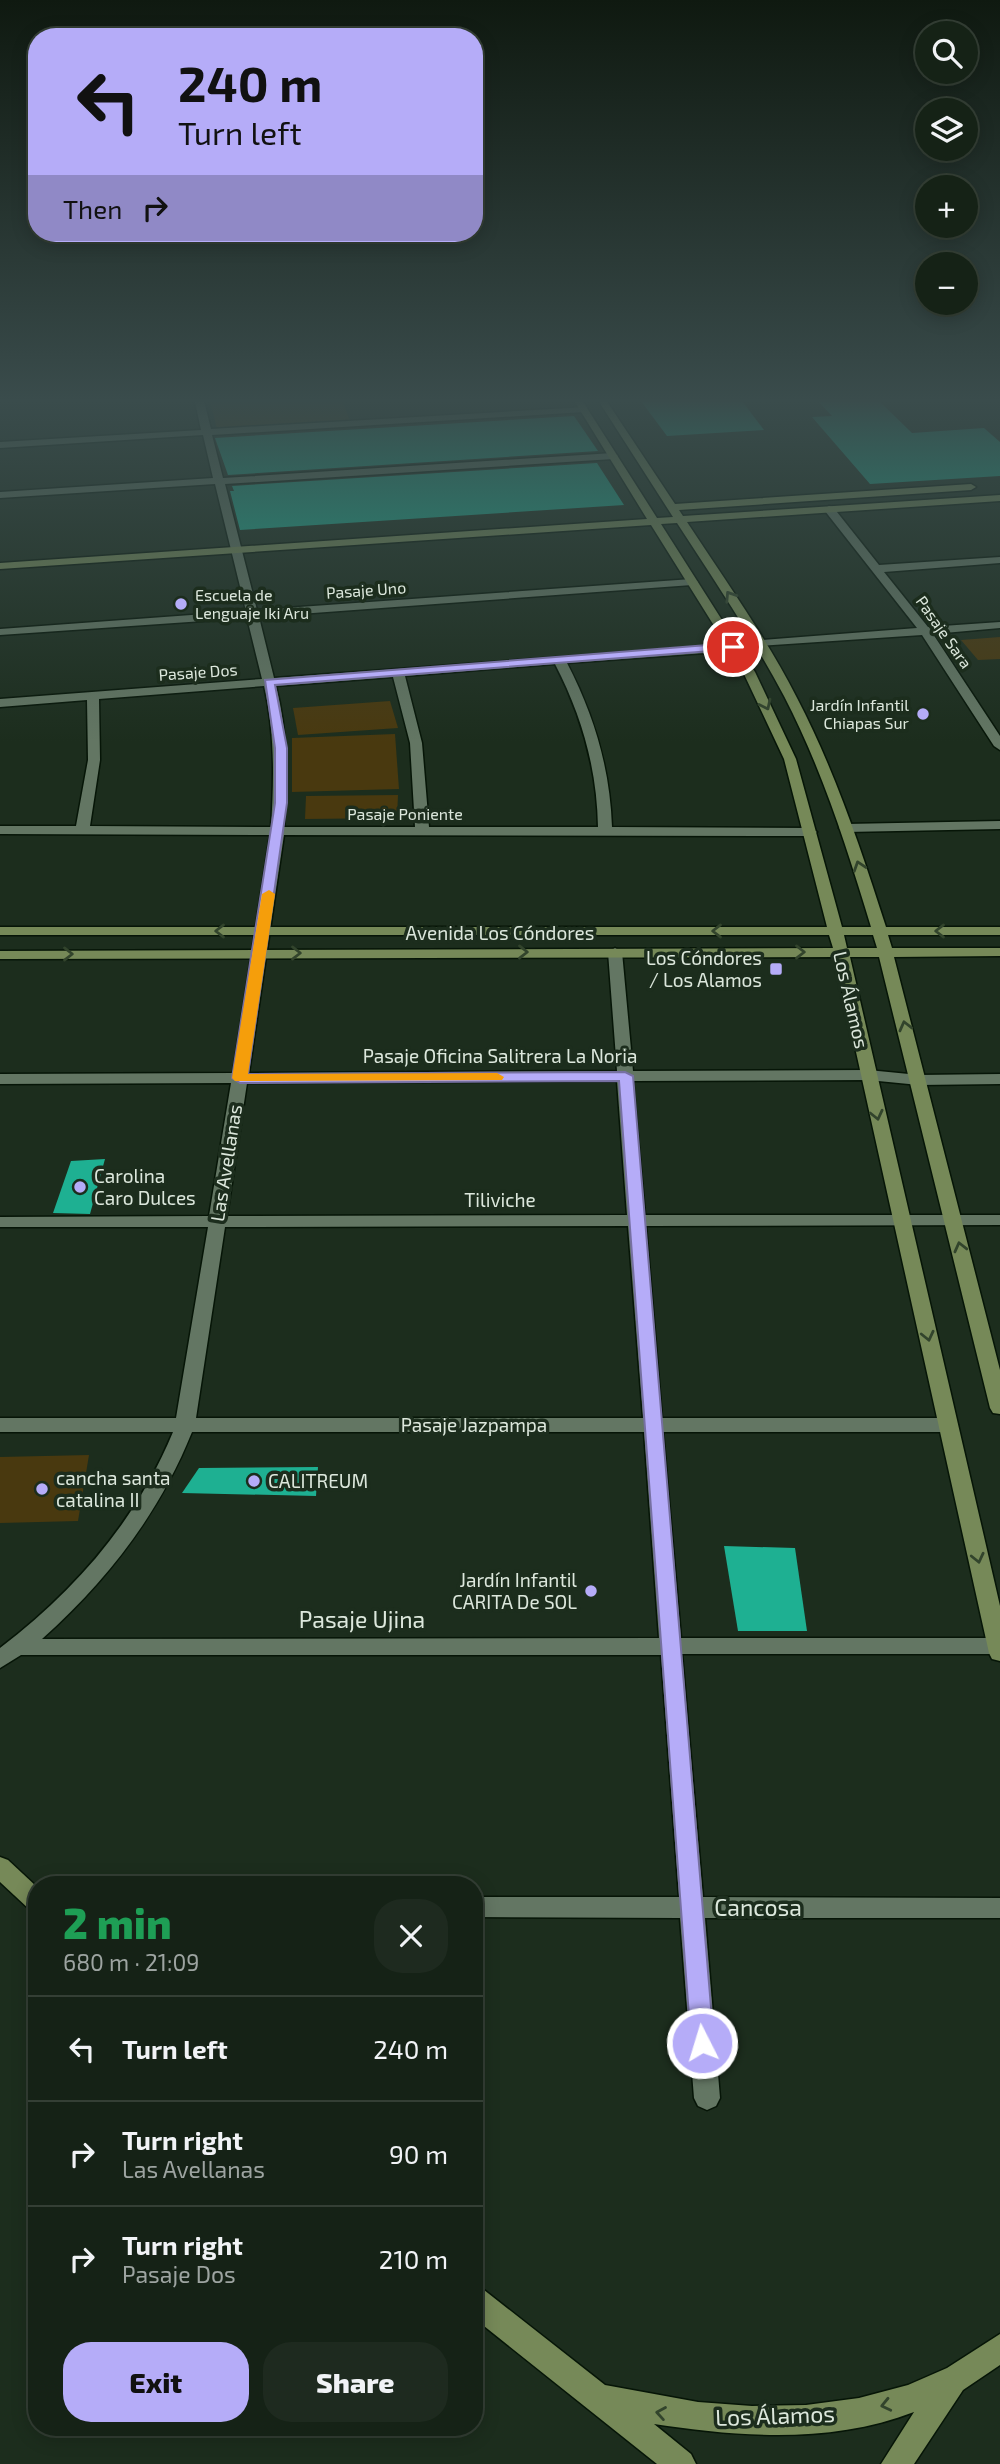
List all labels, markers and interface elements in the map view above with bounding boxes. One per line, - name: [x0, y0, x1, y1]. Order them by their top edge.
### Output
- map controls: [915, 21, 978, 315]
- button: search: [915, 21, 978, 84]
- text: 240 m: [178, 53, 322, 112]
- icon: left: [63, 56, 154, 147]
- button: layers: [915, 98, 978, 161]
- text: Turn left: [178, 113, 302, 151]
- button: +: [915, 175, 978, 238]
- icon: right: [136, 189, 174, 227]
- text: Then: [63, 193, 122, 224]
- button: −: [915, 252, 978, 315]
- street label: Pasaje Uno: [325, 577, 407, 603]
- place label: Escuela de Lenguaje Iki Aru: [195, 585, 309, 623]
- one-way arrow: [726, 590, 739, 603]
- street label: Pasaje Sara: [912, 592, 976, 672]
- marker: Escuela de Lenguaje Iki Aru: [173, 596, 189, 612]
- pin: [703, 617, 763, 677]
- icon: arrive: [714, 628, 752, 666]
- street label: Pasaje Dos: [158, 659, 238, 685]
- place label: Jardín Infantil Chiapas Sur: [810, 695, 910, 732]
- one-way arrow: [758, 698, 772, 710]
- marker: Jardín Infantil Chiapas Sur: [915, 706, 931, 722]
- street label: Pasaje Poniente: [347, 804, 463, 824]
- one-way arrow: [853, 861, 867, 873]
- street label: Avenida Los Cóndores: [406, 921, 594, 944]
- one-way arrow: [215, 923, 225, 939]
- one-way arrow: [712, 923, 722, 939]
- one-way arrow: [935, 923, 945, 939]
- one-way arrow: [518, 944, 529, 960]
- one-way arrow: [795, 944, 805, 960]
- one-way arrow: [291, 945, 301, 961]
- one-way arrow: [63, 946, 74, 962]
- place label: Los Cóndores / Los Alamos: [646, 946, 762, 991]
- street label: Los Álamos: [829, 949, 874, 1051]
- marker: Los Cóndores / Los Alamos: [768, 961, 784, 977]
- one-way arrow: [899, 1020, 913, 1032]
- street label: Pasaje Oficina Salitrera La Noria: [363, 1044, 637, 1067]
- street label: Las Avellanas: [205, 1103, 246, 1223]
- one-way arrow: [869, 1108, 883, 1120]
- place label: Carolina Caro Dulces: [94, 1164, 196, 1209]
- marker: Carolina Caro Dulces: [72, 1179, 88, 1195]
- street label: Tiliviche: [464, 1188, 536, 1211]
- one-way arrow: [954, 1241, 968, 1253]
- one-way arrow: [919, 1330, 934, 1342]
- street label: Pasaje Jazpampa: [401, 1413, 547, 1436]
- place label: cancha santa catalina II: [56, 1466, 171, 1511]
- place label: CALITREUM: [268, 1469, 368, 1492]
- marker: CALITREUM: [246, 1473, 262, 1489]
- marker: cancha santa catalina II: [34, 1481, 50, 1497]
- one-way arrow: [970, 1552, 985, 1564]
- place label: Jardín Infantil CARITA De SOL: [452, 1568, 577, 1613]
- marker: Jardín Infantil CARITA De SOL: [583, 1583, 599, 1599]
- street label: Pasaje Ujina: [299, 1605, 425, 1633]
- street label: Cancosa: [714, 1893, 802, 1921]
- text: 2 min: [63, 1897, 172, 1947]
- button: close: [374, 1899, 448, 1973]
- text: 680 m · 21:09: [63, 1948, 199, 1976]
- position arrow: [665, 2006, 739, 2080]
- icon: left: [63, 2030, 101, 2068]
- text: Turn left: [122, 2033, 228, 2064]
- text: 240 m: [373, 2033, 448, 2064]
- text: Turn right: [122, 2124, 243, 2155]
- icon: right: [63, 2135, 101, 2173]
- text: 90 m: [389, 2138, 448, 2169]
- text: Las Avellanas: [122, 2155, 265, 2183]
- text: Turn right: [122, 2229, 243, 2260]
- icon: right: [63, 2240, 101, 2278]
- text: 210 m: [379, 2243, 448, 2274]
- text: Pasaje Dos: [122, 2260, 236, 2288]
- button: Exit: [63, 2342, 249, 2422]
- button: Share: [263, 2342, 448, 2422]
- one-way arrow: [880, 2397, 892, 2411]
- street label: Los Álamos: [715, 2399, 835, 2431]
- one-way arrow: [655, 2406, 667, 2421]

